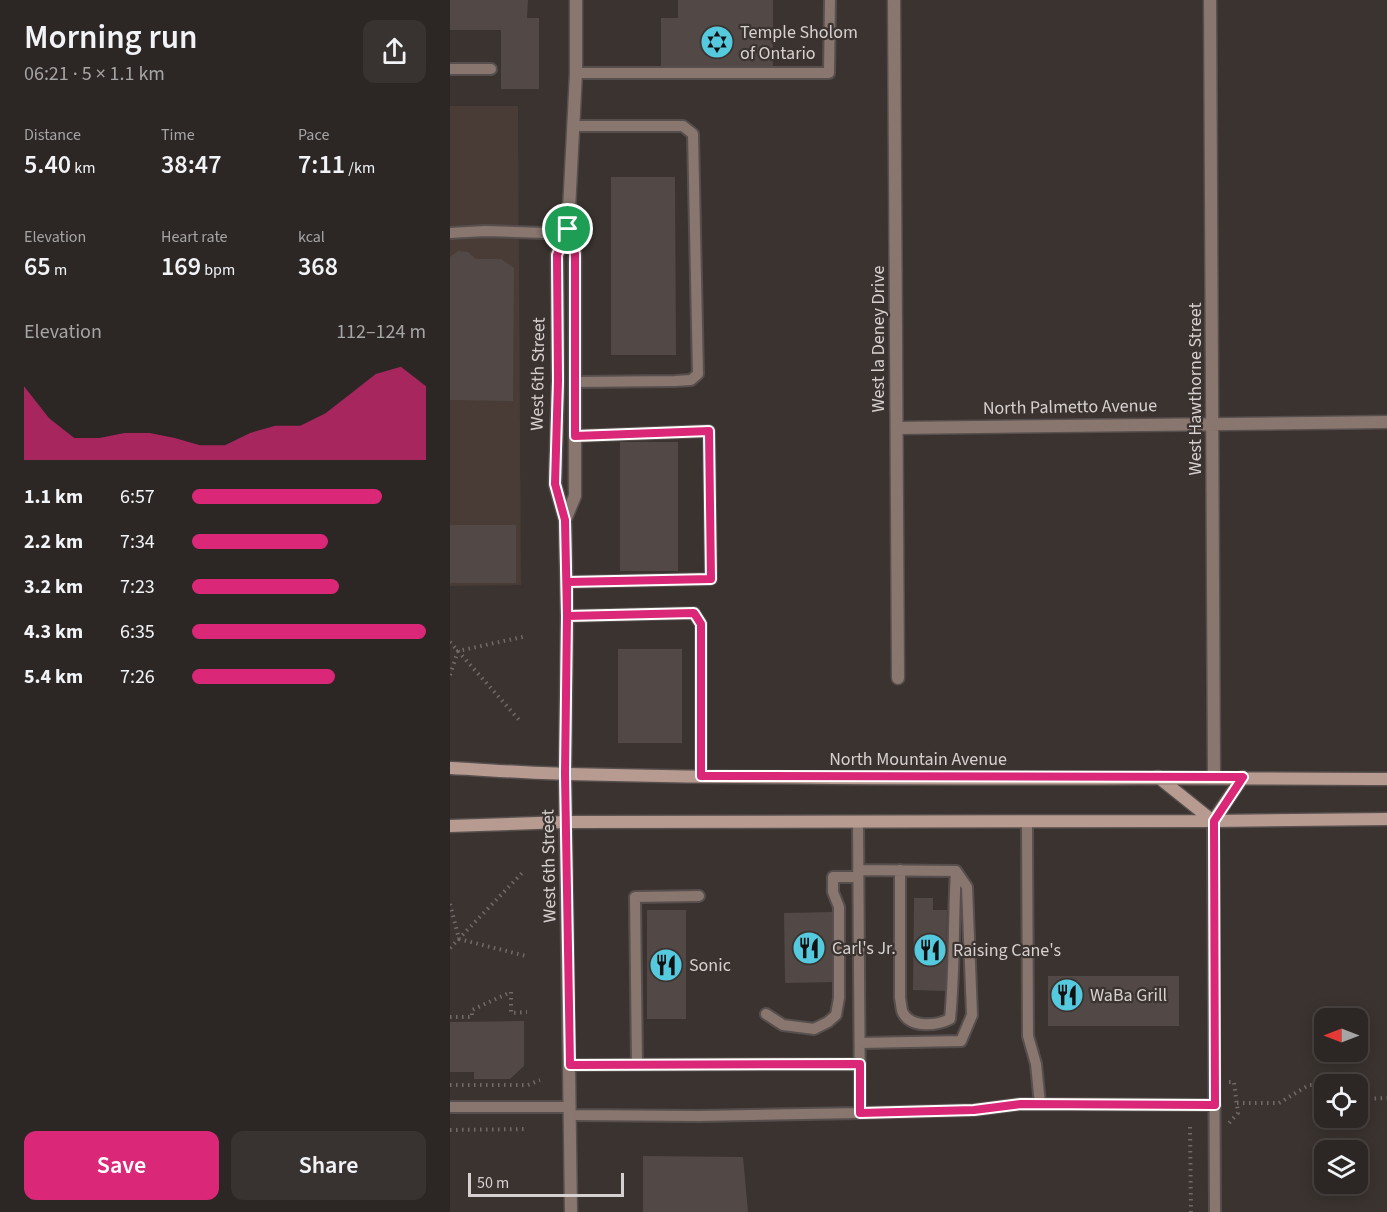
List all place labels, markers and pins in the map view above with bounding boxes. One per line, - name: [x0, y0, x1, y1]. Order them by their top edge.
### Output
- place label: Temple Sholom of Ontario: [740, 20, 858, 66]
- synagogue icon: Temple Sholom of Ontario: [699, 24, 735, 60]
- pin: [542, 203, 593, 254]
- restaurant icon: Carl's Jr.: [791, 930, 827, 966]
- restaurant icon: Raising Cane's: [912, 932, 948, 968]
- place label: Carl's Jr.: [832, 936, 896, 961]
- place label: Raising Cane's: [953, 938, 1061, 963]
- restaurant icon: Sonic: [648, 947, 684, 983]
- place label: Sonic: [689, 953, 731, 978]
- restaurant icon: WaBa Grill: [1049, 977, 1085, 1013]
- place label: WaBa Grill: [1090, 983, 1167, 1008]

